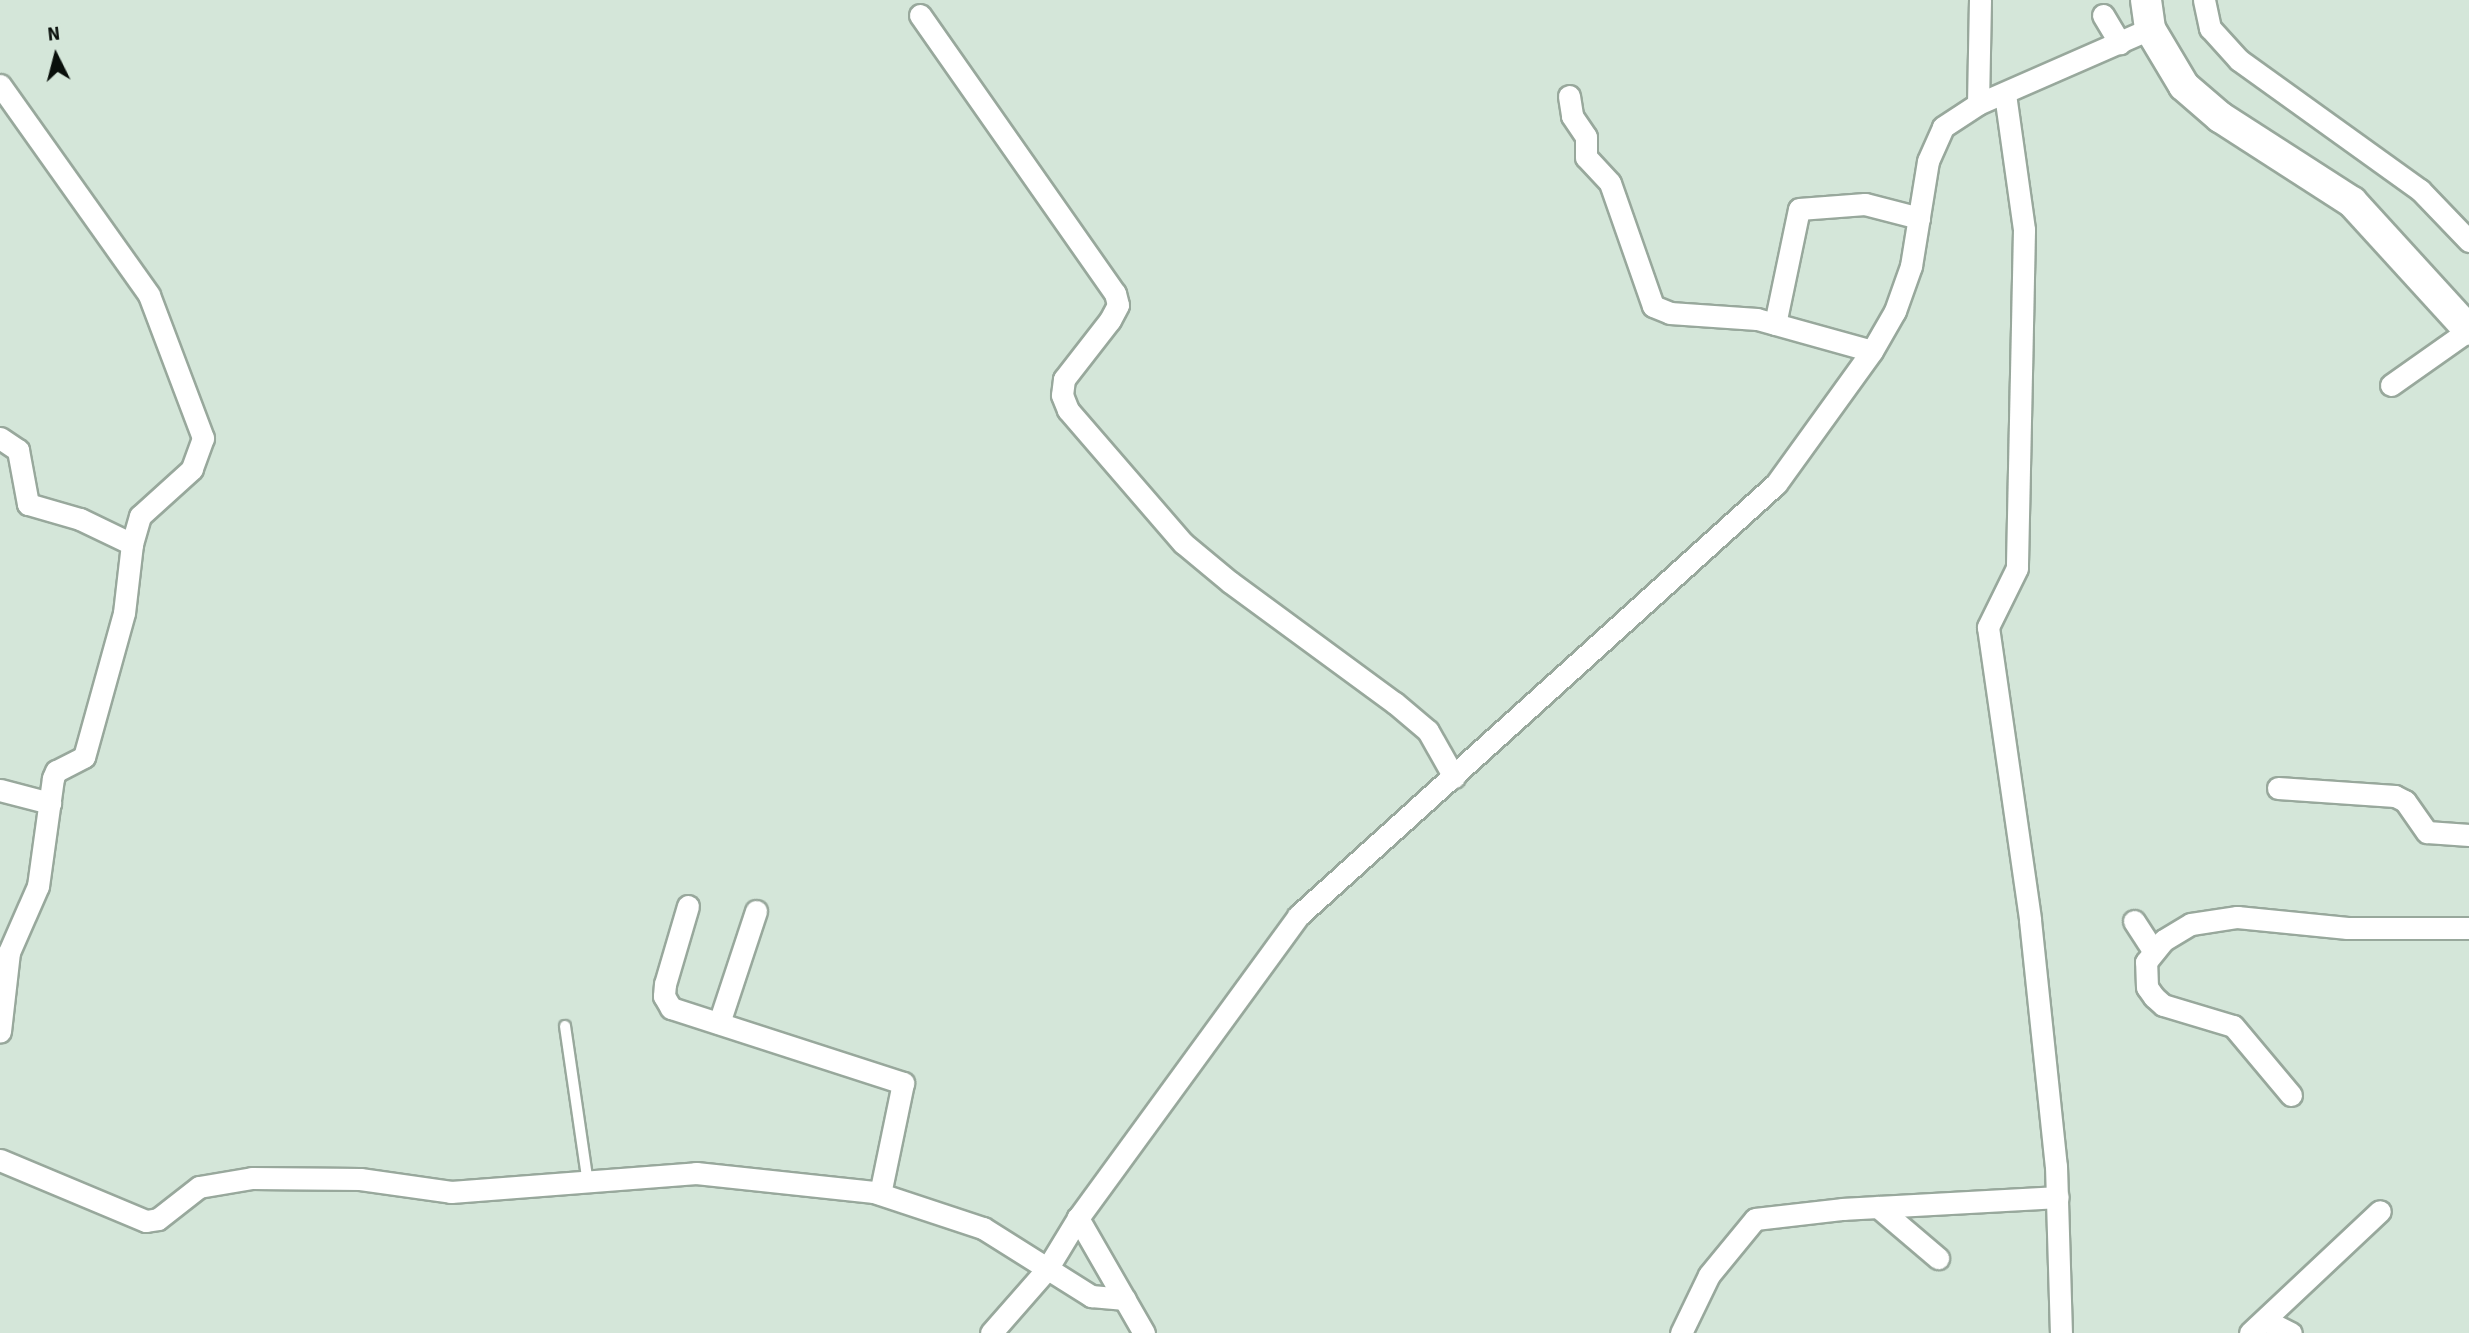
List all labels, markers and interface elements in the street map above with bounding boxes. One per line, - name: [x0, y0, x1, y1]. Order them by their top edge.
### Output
- north arrow: [21, 21, 91, 91]
- text: N: [46, 21, 61, 49]

